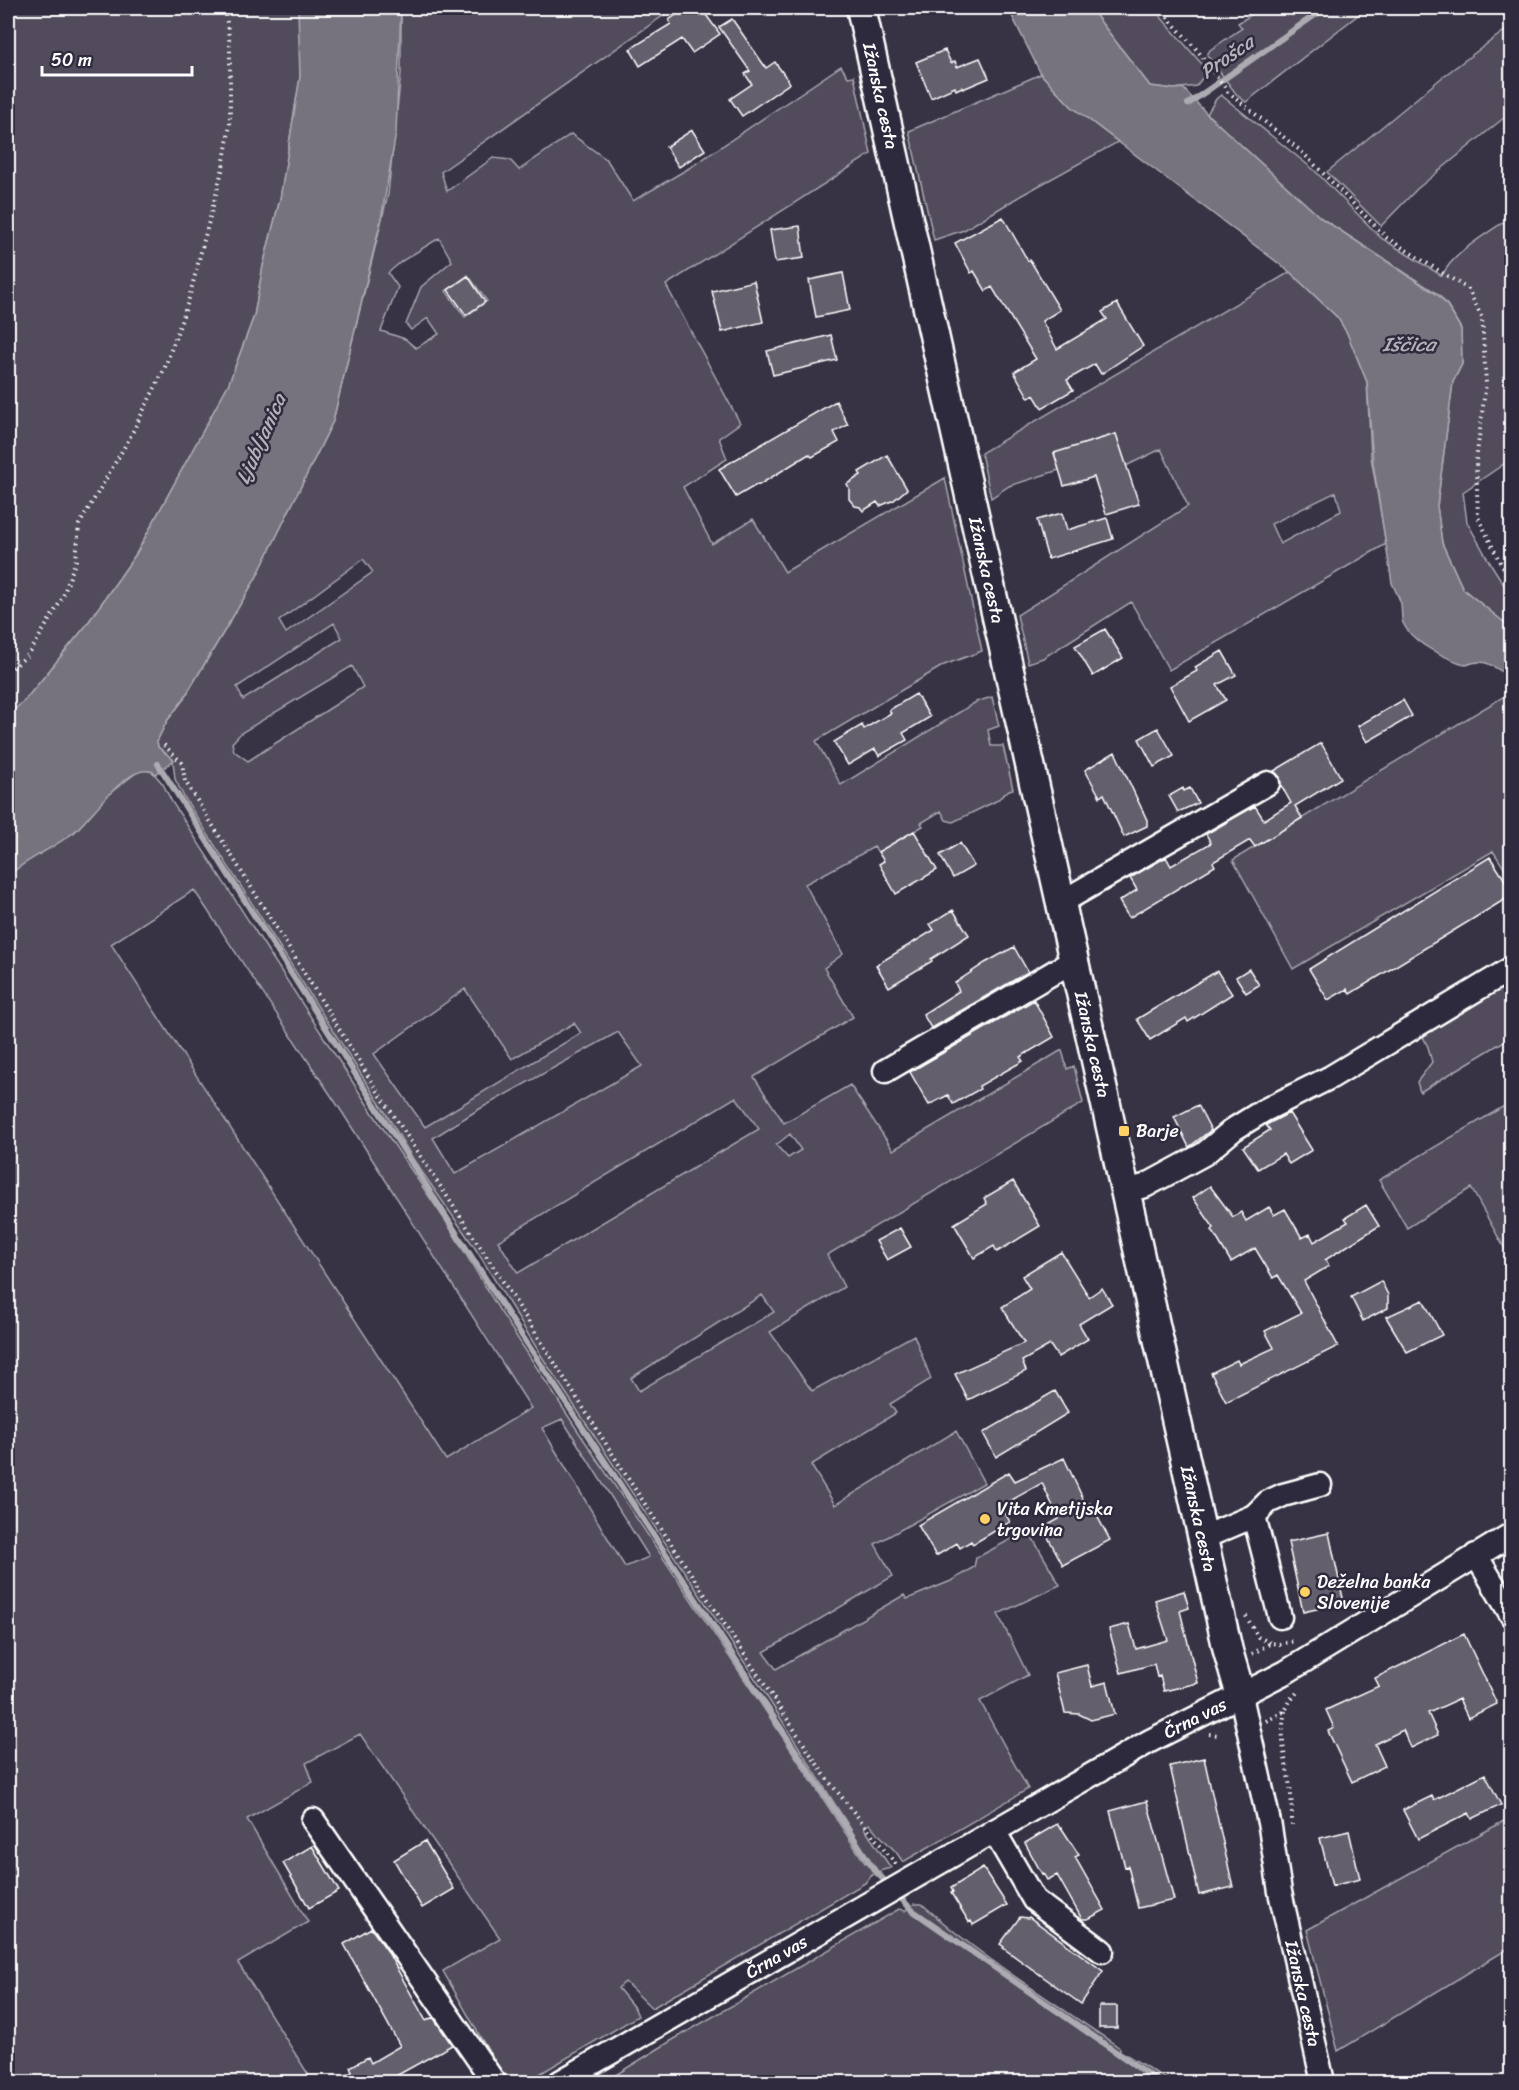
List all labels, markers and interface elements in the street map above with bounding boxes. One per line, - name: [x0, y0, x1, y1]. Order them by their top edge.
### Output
- water label: Prošca: [1192, 24, 1264, 88]
- scale bar: [42, 39, 192, 77]
- street label: Ižanska cesta: [853, 39, 908, 152]
- text: 50 m: [51, 44, 92, 76]
- water label: Iščica: [1382, 327, 1438, 362]
- water label: Ljubljanica: [226, 386, 297, 490]
- street label: Ižanska cesta: [959, 513, 1014, 626]
- street label: Ižanska cesta: [1065, 987, 1120, 1101]
- place label: Barje: [1136, 1115, 1179, 1147]
- marker: Barje: [1117, 1124, 1131, 1138]
- street label: Ižanska cesta: [1171, 1461, 1226, 1575]
- place label: Vita Kmetijska trgovina: [997, 1493, 1114, 1546]
- marker: Vita Kmetijska trgovina: [978, 1512, 992, 1526]
- place label: Deželna banka Slovenije: [1317, 1566, 1431, 1619]
- marker: Deželna banka Slovenije: [1298, 1585, 1312, 1599]
- street label: Črna vas: [1158, 1688, 1233, 1748]
- street label: Črna vas: [739, 1926, 814, 1988]
- street label: Ižanska cesta: [1275, 1936, 1331, 2050]

